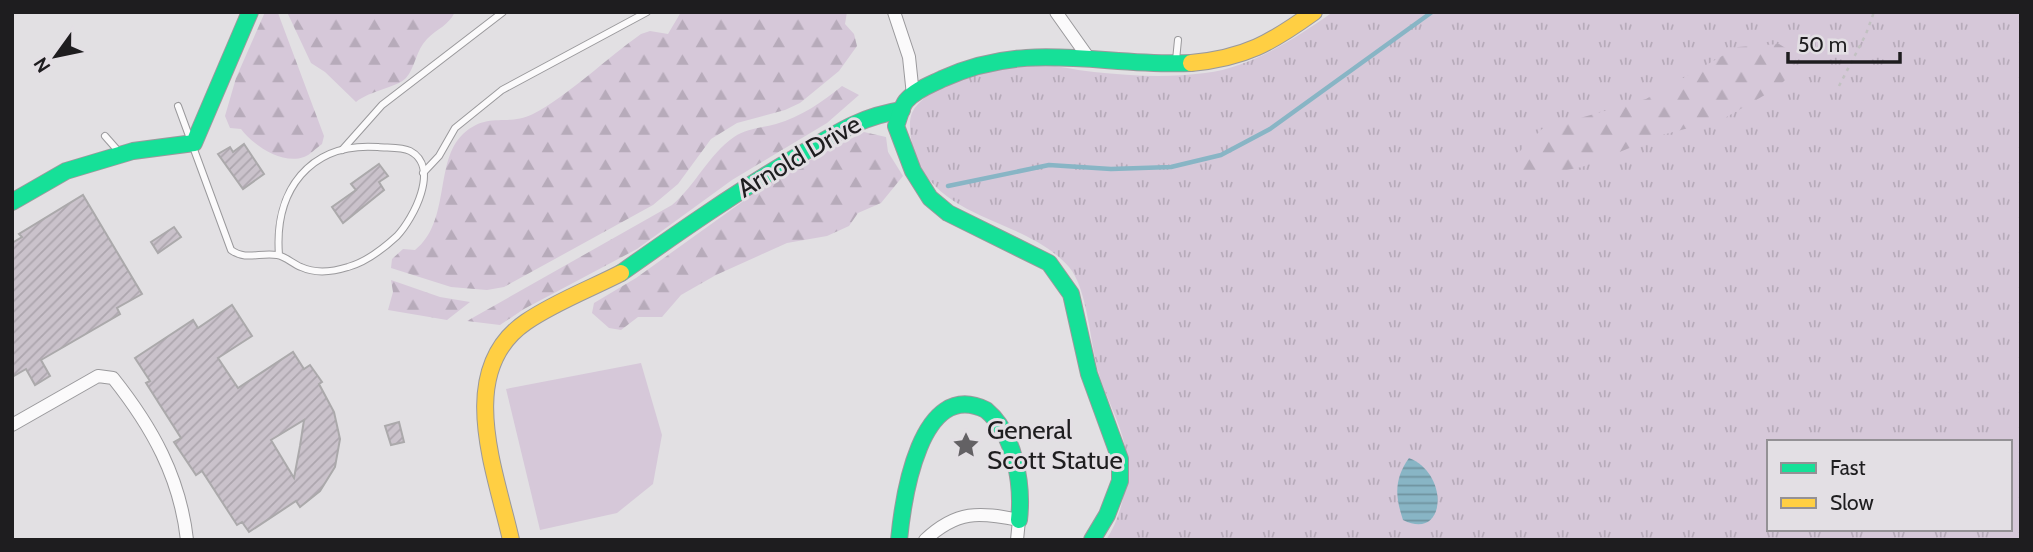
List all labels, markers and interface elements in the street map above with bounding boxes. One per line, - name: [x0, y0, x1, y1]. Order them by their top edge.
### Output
- north arrow: [21, 21, 91, 91]
- scale bar: [1788, 21, 1900, 65]
- text: 50 m: [1798, 32, 1847, 57]
- text: N: [29, 53, 55, 77]
- street label: Arnold Drive: [731, 108, 867, 204]
- place label: General Scott Statue: [987, 414, 1123, 476]
- place icon: General Scott Statue: [951, 430, 981, 460]
- legend: [1767, 440, 2012, 531]
- text: Fast: [1830, 455, 1866, 480]
- text: Slow: [1830, 490, 1874, 515]

